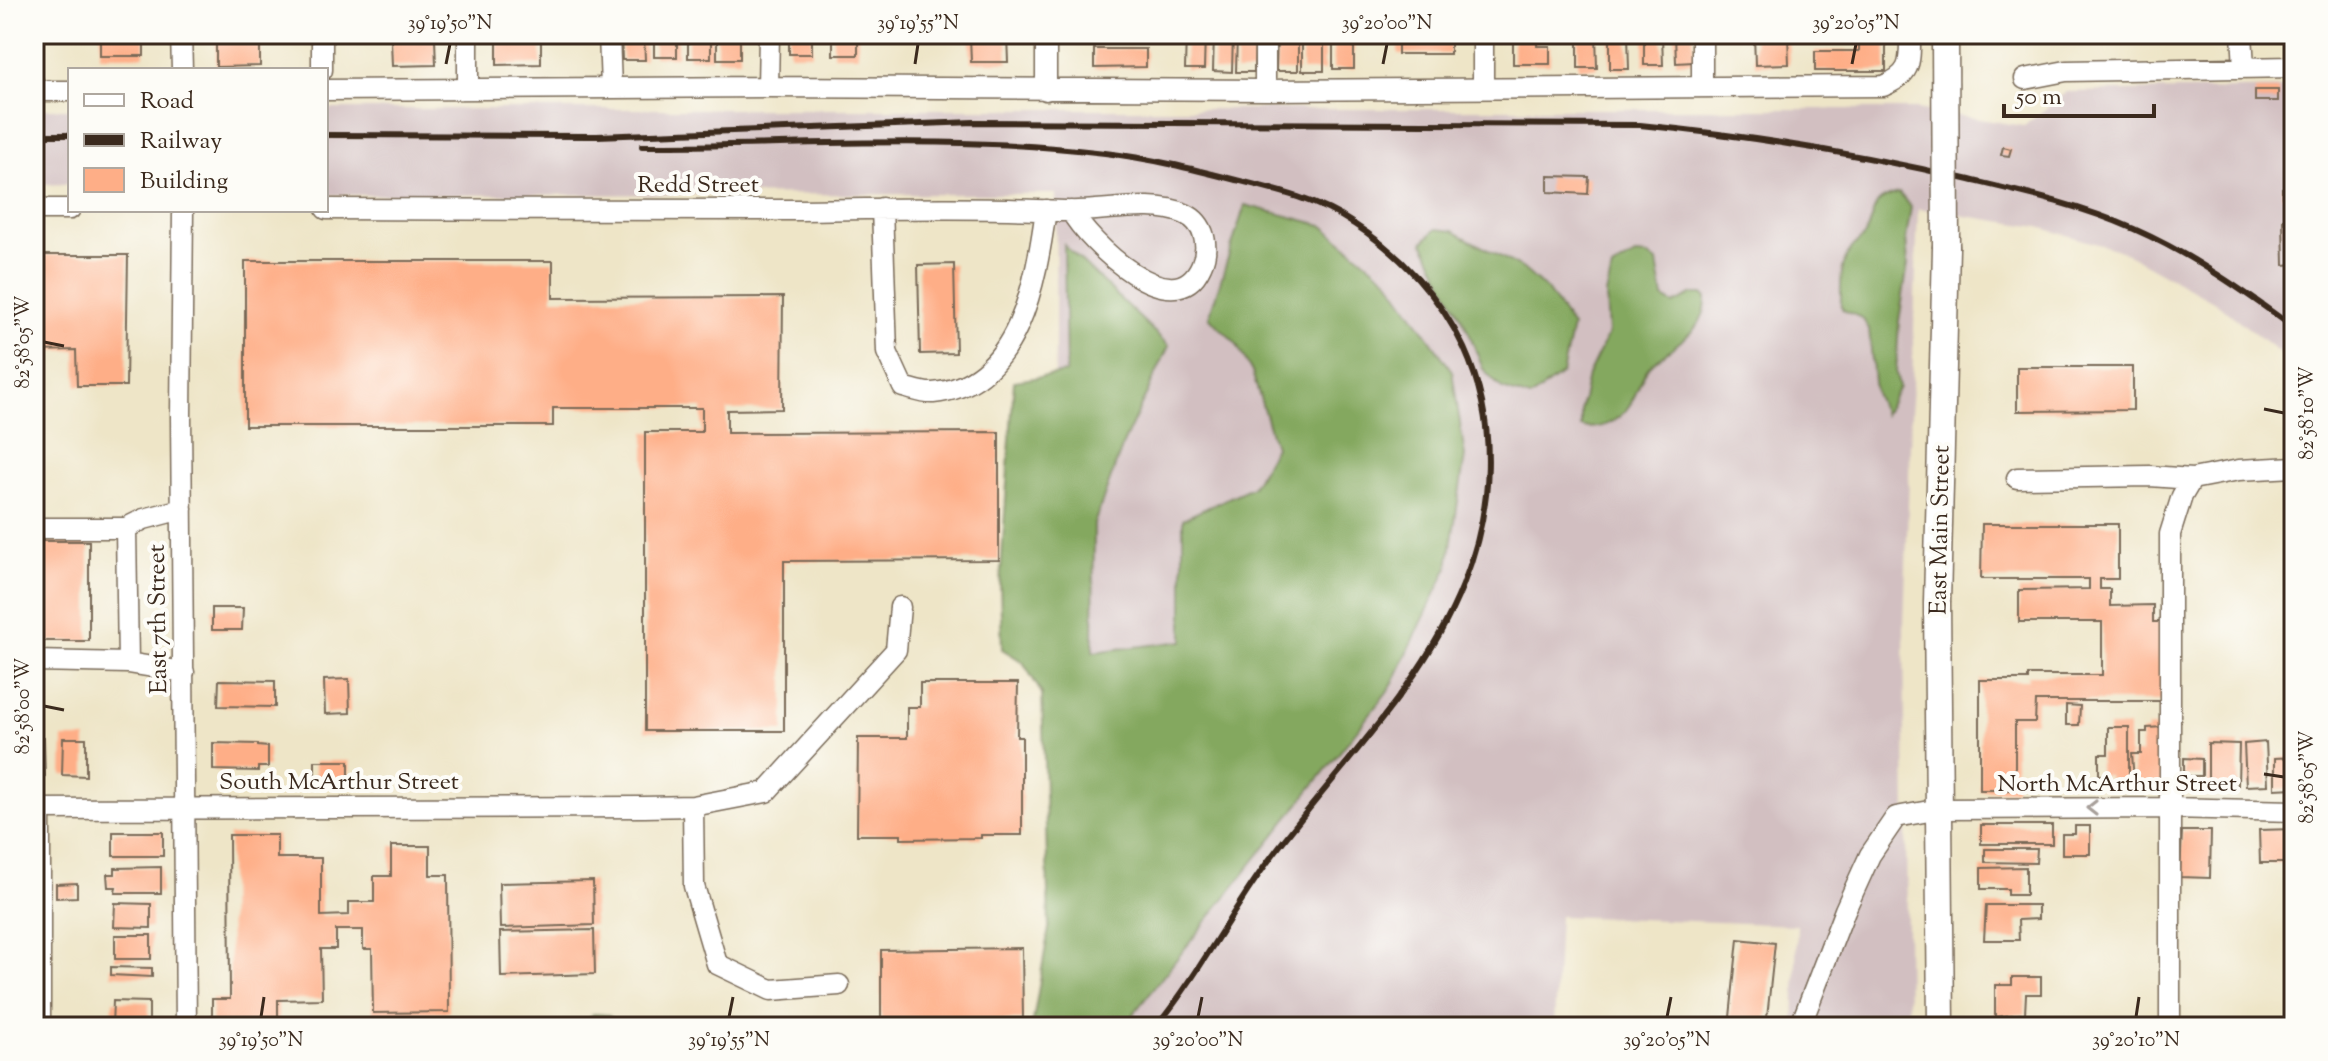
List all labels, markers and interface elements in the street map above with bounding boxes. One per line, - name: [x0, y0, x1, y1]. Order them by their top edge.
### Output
- text: 39°19'50"N: [408, 10, 492, 39]
- text: 39°19'55"N: [877, 10, 959, 39]
- text: 39°20'00"N: [1342, 10, 1432, 39]
- text: 39°20'05"N: [1812, 10, 1900, 39]
- legend: [68, 68, 328, 212]
- scale bar: [2004, 68, 2154, 118]
- text: 50 m: [2014, 81, 2062, 115]
- text: Road: [140, 85, 194, 119]
- text: Railway: [140, 125, 222, 159]
- text: Building: [140, 165, 229, 199]
- street label: Redd Street: [637, 169, 759, 203]
- text: 82°58'05"W: [10, 295, 39, 389]
- text: 82°58'10"W: [2294, 366, 2323, 460]
- street label: East Main Street: [1923, 445, 1959, 615]
- street label: East 7th Street: [141, 544, 177, 694]
- text: 82°58'00"W: [10, 658, 39, 754]
- text: 82°58'05"W: [2294, 730, 2323, 824]
- street label: South McArthur Street: [219, 766, 459, 800]
- street label: North McArthur Street: [1997, 768, 2237, 802]
- one-way arrow: [2085, 799, 2098, 817]
- text: 39°19'50"N: [219, 1027, 303, 1056]
- text: 39°19'55"N: [688, 1027, 770, 1056]
- text: 39°20'00"N: [1153, 1027, 1243, 1056]
- text: 39°20'05"N: [1623, 1027, 1711, 1056]
- text: 39°20'10"N: [2092, 1027, 2180, 1056]

